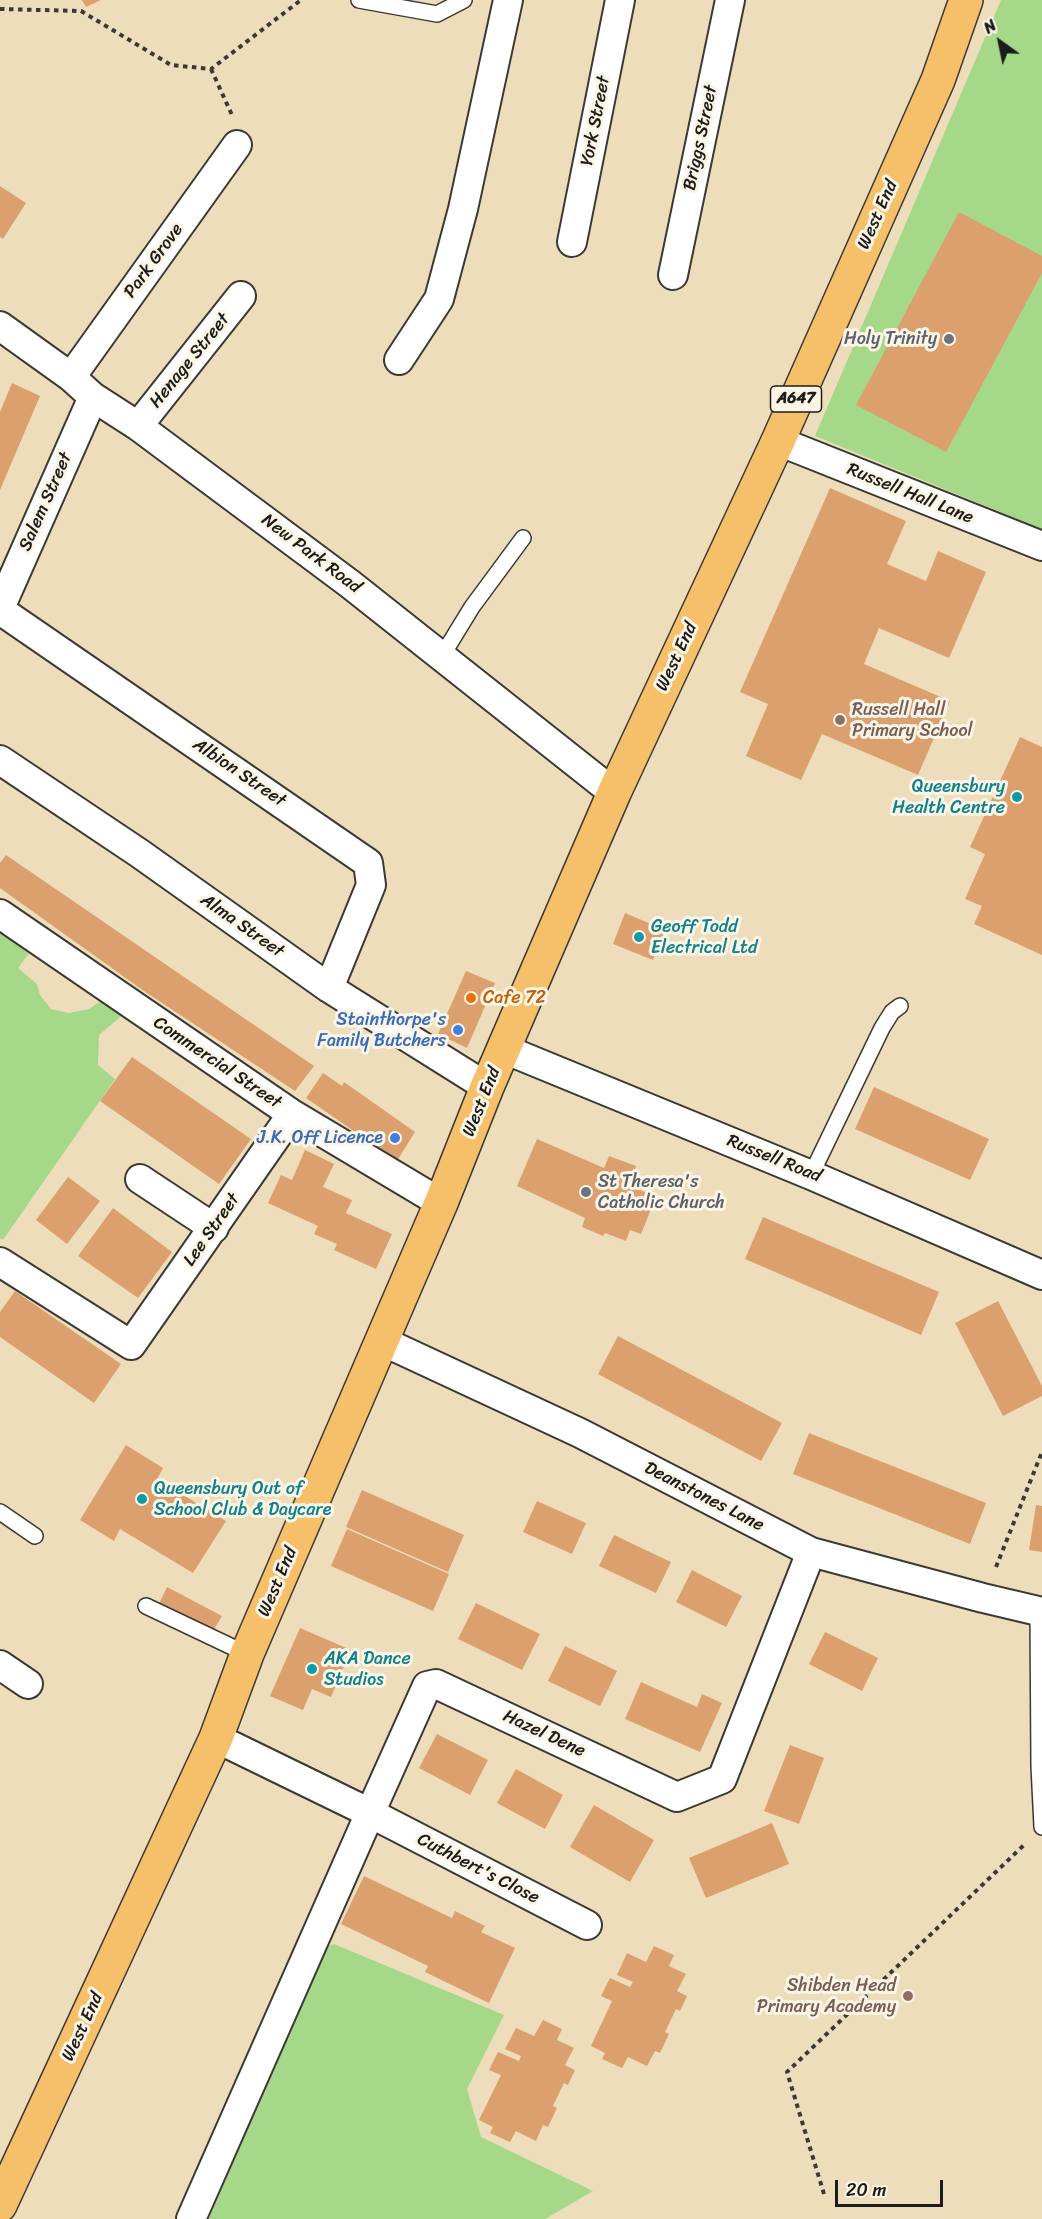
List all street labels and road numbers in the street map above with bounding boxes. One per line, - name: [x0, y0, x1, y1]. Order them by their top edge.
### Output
- street label: York Street: [577, 74, 615, 168]
- street label: Briggs Street: [679, 83, 723, 193]
- street label: West End: [853, 177, 903, 253]
- street label: Park Grove: [120, 219, 188, 303]
- street label: Henage Street: [145, 309, 235, 413]
- road number: A647: [770, 386, 822, 412]
- street label: Salem Street: [15, 449, 77, 555]
- street label: Russell Hall Lane: [844, 459, 976, 529]
- street label: New Park Road: [257, 510, 365, 598]
- street label: West End: [652, 619, 702, 695]
- street label: Albion Street: [188, 734, 290, 812]
- street label: Alma Street: [196, 889, 288, 963]
- street label: Commercial Street: [149, 1012, 285, 1114]
- street label: West End: [458, 1064, 506, 1140]
- street label: Russell Road: [724, 1130, 824, 1188]
- street label: Lee Street: [179, 1189, 245, 1271]
- street label: Deanstones Lane: [641, 1458, 767, 1536]
- street label: West End: [254, 1544, 302, 1620]
- street label: Hazel Dene: [499, 1706, 589, 1762]
- street label: Cuthbert's Close: [413, 1829, 543, 1909]
- street label: West End: [58, 1989, 108, 2065]

